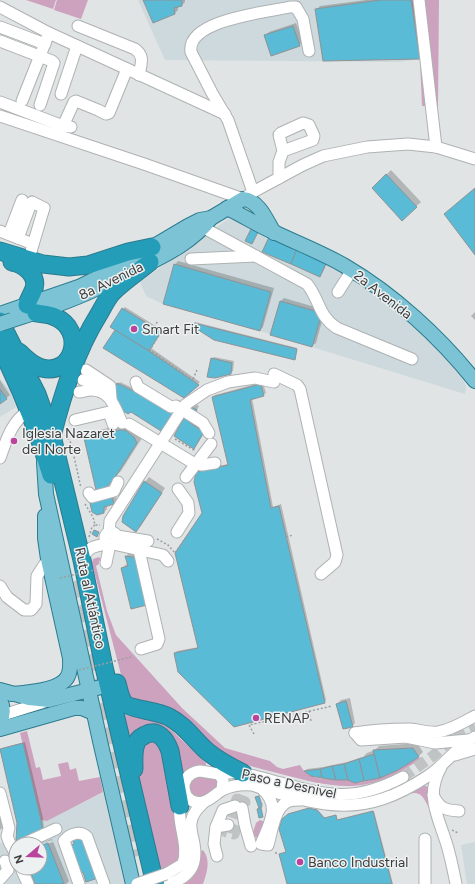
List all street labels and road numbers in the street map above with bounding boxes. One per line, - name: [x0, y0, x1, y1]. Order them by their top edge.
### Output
- street label: 8a Avenida: [76, 258, 146, 304]
- street label: 2a Avenida: [351, 267, 415, 323]
- street label: Ruta al Atlántico: [71, 546, 109, 650]
- street label: Paso a Desnivel: [240, 766, 338, 802]

